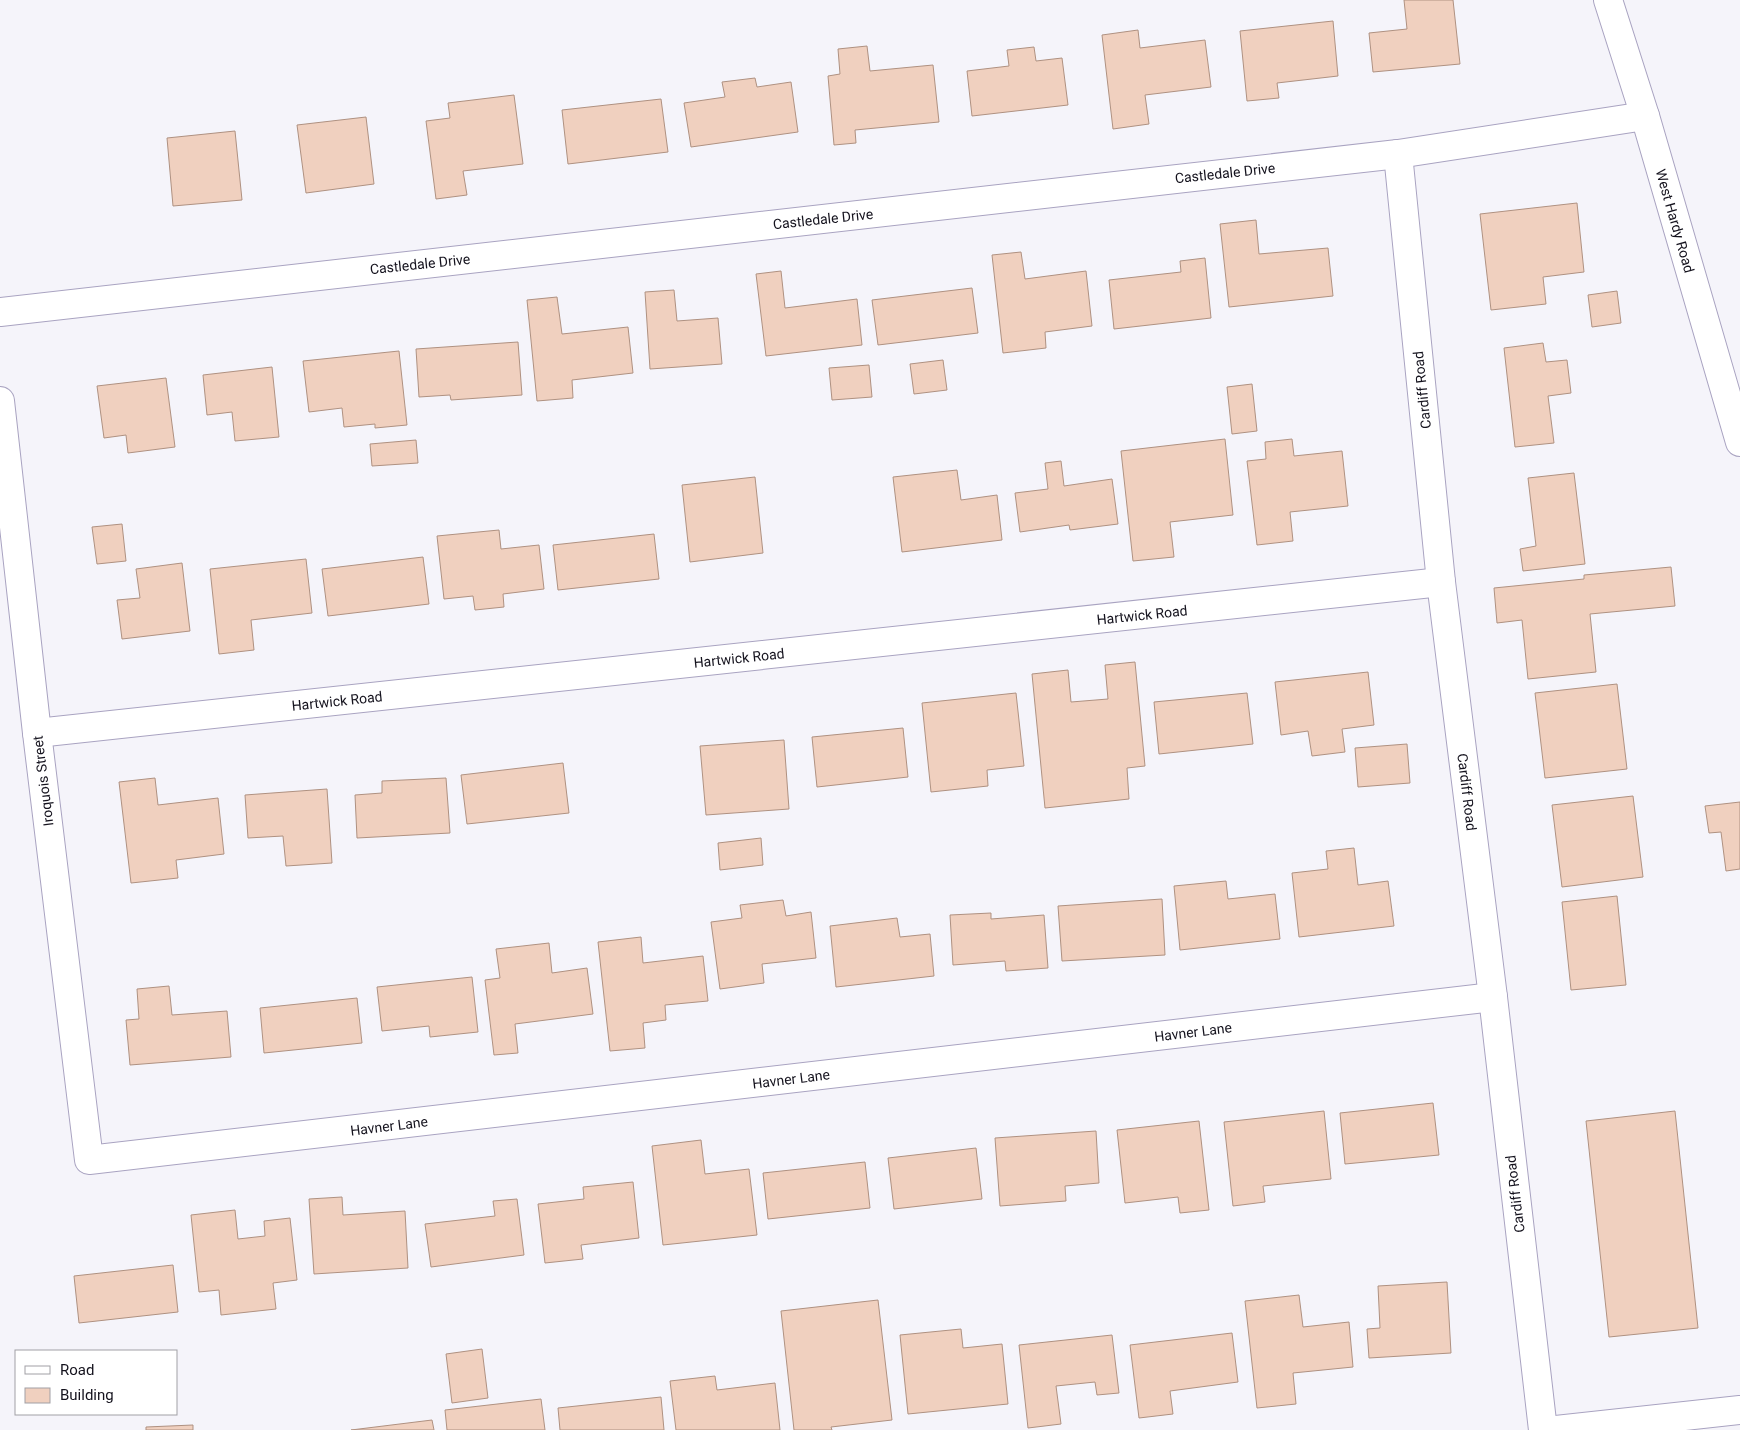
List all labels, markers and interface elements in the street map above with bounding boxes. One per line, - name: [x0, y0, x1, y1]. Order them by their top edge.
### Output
- street label: Castledale Drive: [1174, 160, 1276, 186]
- street label: West Hardy Road: [1653, 167, 1697, 275]
- street label: Castledale Drive: [772, 206, 874, 232]
- street label: Castledale Drive: [369, 251, 471, 277]
- street label: Cardiff Road: [1410, 350, 1434, 430]
- street label: Hartwick Road: [1096, 602, 1188, 628]
- street label: Hartwick Road: [693, 645, 785, 671]
- street label: Hartwick Road: [291, 688, 383, 714]
- street label: Iroquois Street: [29, 734, 56, 827]
- street label: Cardiff Road: [1454, 752, 1480, 832]
- street label: Havner Lane: [1153, 1019, 1233, 1045]
- street label: Havner Lane: [751, 1066, 831, 1092]
- street label: Havner Lane: [349, 1113, 429, 1139]
- street label: Cardiff Road: [1502, 1154, 1528, 1234]
- legend: [15, 1350, 178, 1415]
- text: Road: [60, 1361, 94, 1379]
- text: Building: [60, 1386, 114, 1404]

